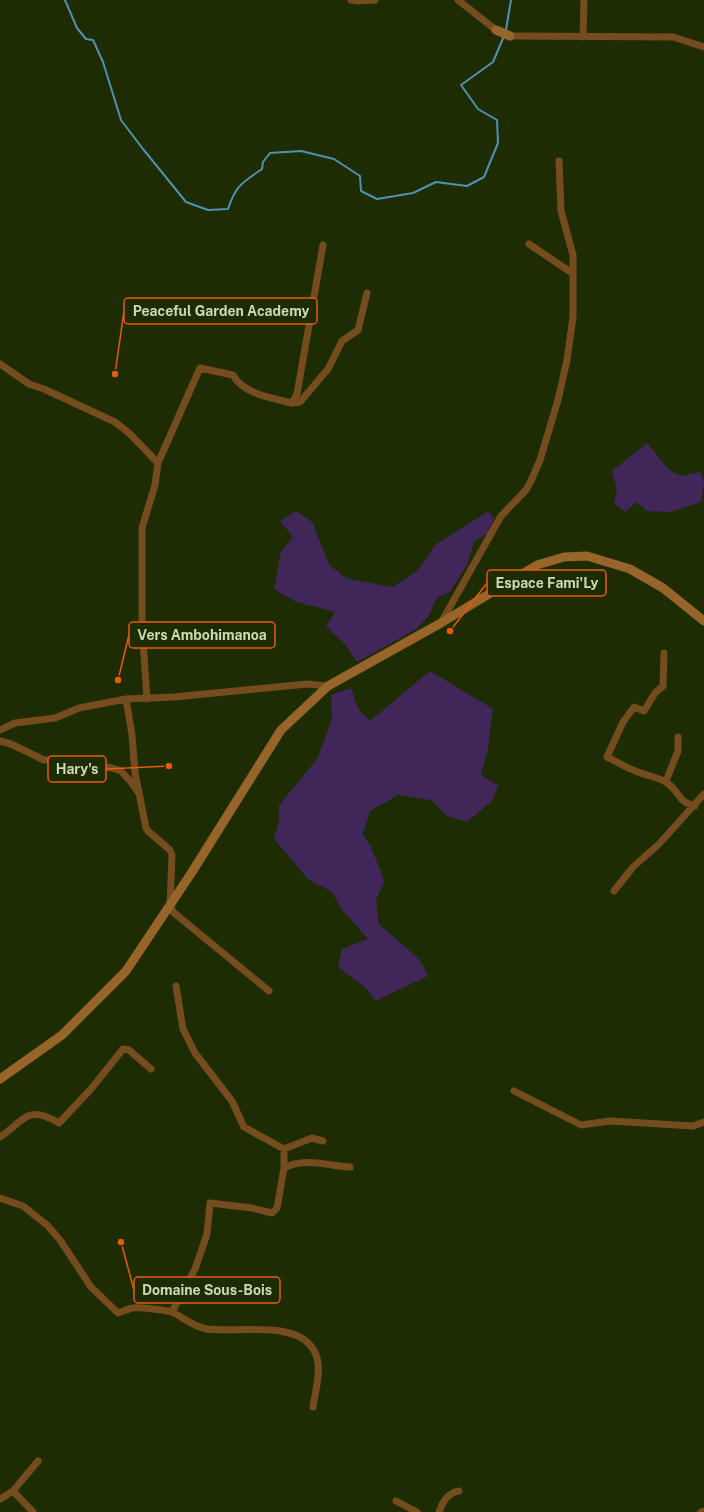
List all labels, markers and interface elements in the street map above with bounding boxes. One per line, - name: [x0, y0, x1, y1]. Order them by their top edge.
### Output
- callout: Peaceful Garden Academy: [124, 298, 317, 324]
- text: Peaceful Garden Academy: [133, 303, 309, 319]
- callout: Espace Fami'Ly: [487, 570, 606, 596]
- text: Espace Fami'Ly: [496, 575, 599, 591]
- callout: Vers Ambohimanoa: [129, 622, 275, 648]
- text: Vers Ambohimanoa: [137, 627, 267, 643]
- callout: Hary's: [48, 756, 106, 782]
- text: Hary's: [56, 761, 98, 777]
- callout: Domaine Sous-Bois: [134, 1277, 280, 1303]
- text: Domaine Sous-Bois: [142, 1282, 272, 1298]

